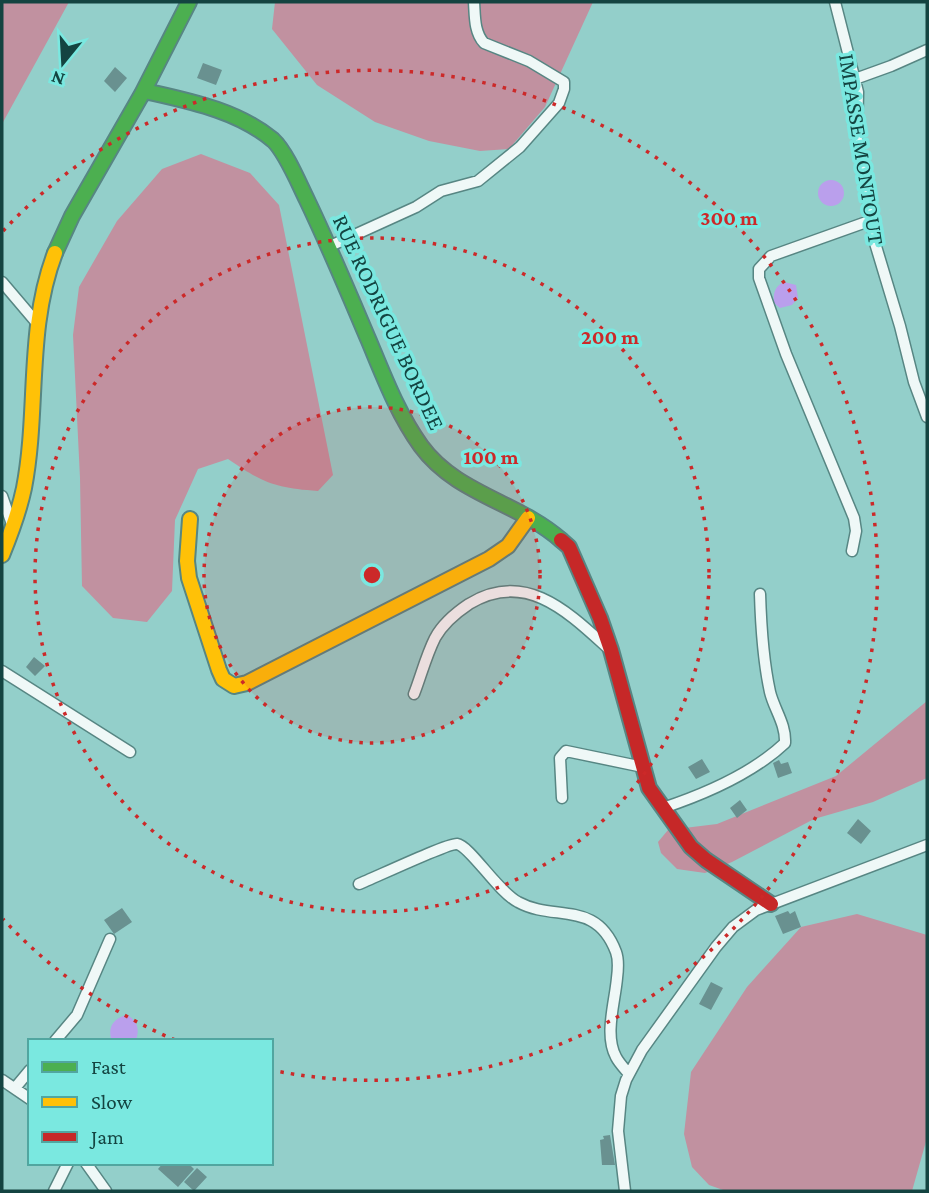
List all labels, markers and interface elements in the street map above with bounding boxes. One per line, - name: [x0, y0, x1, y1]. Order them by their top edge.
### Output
- north arrow: [28, 28, 98, 98]
- street label: IMPASSE MONTOUT: [834, 52, 890, 247]
- text: N: [48, 67, 67, 91]
- text: 300 m: [700, 206, 758, 230]
- street label: RUE RODRIGUE BORDEE: [328, 210, 450, 434]
- text: 200 m: [581, 325, 639, 349]
- text: 100 m: [463, 445, 519, 469]
- centre of rings: [360, 563, 384, 587]
- legend: [28, 1039, 273, 1165]
- text: Fast: [91, 1055, 127, 1079]
- text: Slow: [91, 1090, 133, 1114]
- text: Jam: [89, 1125, 124, 1149]

